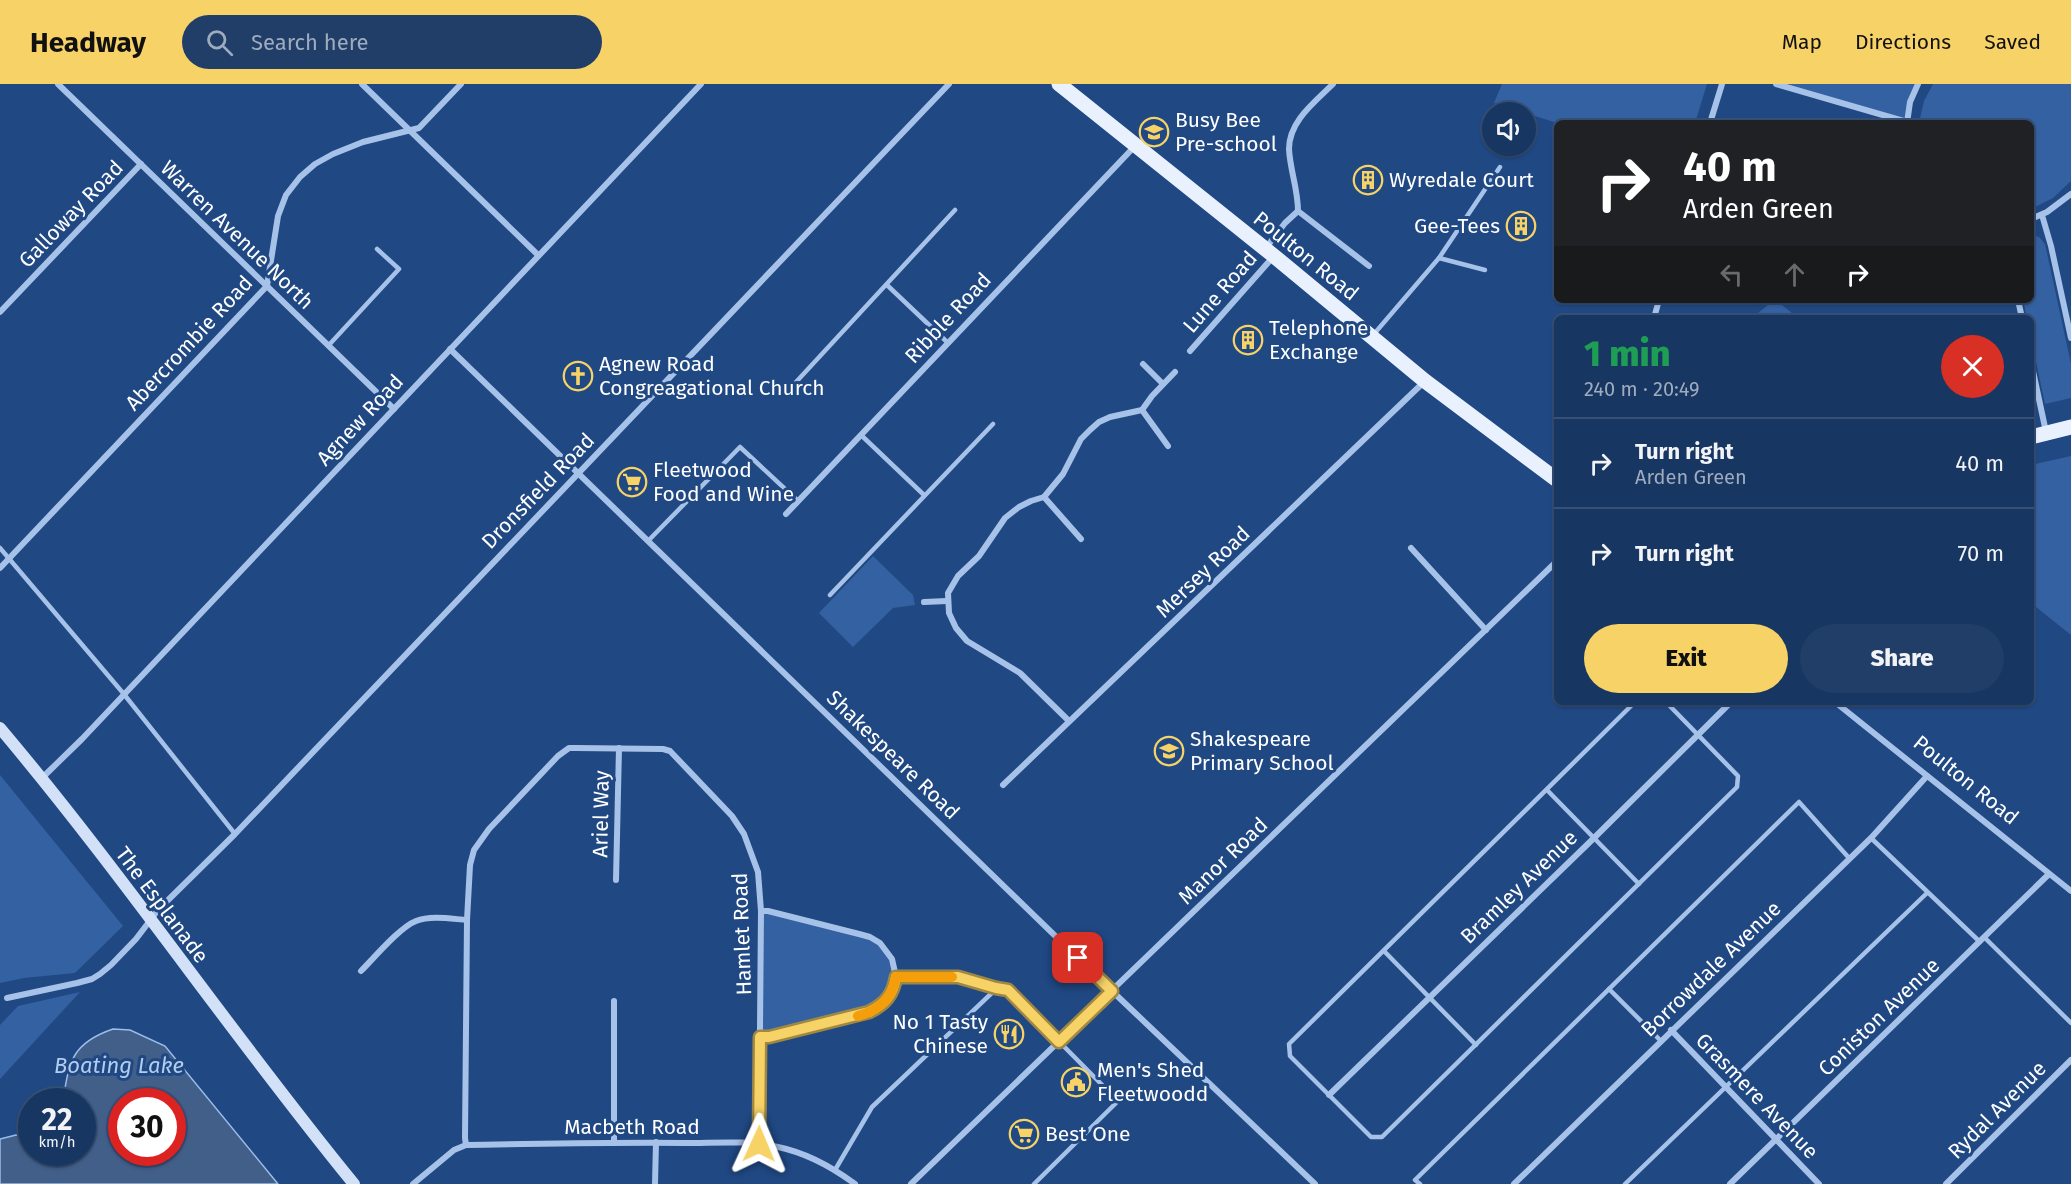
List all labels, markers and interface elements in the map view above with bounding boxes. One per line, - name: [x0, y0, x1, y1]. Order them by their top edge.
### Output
- search box: [182, 15, 602, 69]
- text: Headway: [30, 26, 146, 59]
- icon: search: [203, 26, 236, 59]
- text: Search here: [251, 29, 369, 56]
- text: Map: [1782, 29, 1822, 55]
- text: Directions: [1855, 29, 1951, 55]
- text: Saved: [1984, 29, 2041, 55]
- map controls: [1482, 102, 1536, 156]
- button: sound: [1482, 102, 1536, 156]
- place label: Busy Bee Pre-school: [1175, 107, 1277, 157]
- school or university icon: Busy Bee Pre-school: [1138, 116, 1170, 148]
- text: 40 m: [1683, 142, 1777, 192]
- icon: right: [1584, 144, 1662, 222]
- street label: Galloway Road: [13, 155, 129, 273]
- street label: Warren Avenue North: [155, 155, 319, 315]
- building icon: Wyredale Court: [1352, 164, 1384, 196]
- place label: Wyredale Court: [1389, 167, 1534, 193]
- text: Arden Green: [1683, 193, 1834, 225]
- street label: Poulton Road: [1248, 206, 1364, 306]
- building icon: Gee-Tees: [1505, 210, 1537, 242]
- place label: Gee-Tees: [1414, 213, 1500, 239]
- street label: Lune Road: [1177, 246, 1263, 338]
- icon: left: [1715, 258, 1748, 291]
- icon: ahead: [1778, 258, 1811, 291]
- icon: right: [1841, 258, 1874, 291]
- street label: Ribble Road: [899, 267, 997, 369]
- street label: Abercrombie Road: [120, 270, 258, 416]
- place label: Telephone Exchange: [1269, 315, 1368, 365]
- building icon: Telephone Exchange: [1232, 324, 1264, 356]
- text: 1 min: [1584, 332, 1670, 376]
- button: close: [1941, 335, 2004, 398]
- place label: Agnew Road Congreagational Church: [599, 351, 825, 401]
- church icon: Agnew Road Congreagational Church: [562, 360, 594, 392]
- street label: Agnew Road: [311, 369, 409, 471]
- text: 240 m · 20:49: [1584, 377, 1700, 401]
- street label: Dronsfield Road: [476, 427, 600, 555]
- text: Turn right: [1635, 438, 1734, 465]
- icon: right: [1584, 447, 1617, 480]
- text: 40 m: [1955, 450, 2004, 477]
- place label: Fleetwood Food and Wine: [653, 457, 794, 507]
- text: Arden Green: [1635, 465, 1747, 489]
- supermarket icon: Fleetwood Food and Wine: [616, 466, 648, 498]
- street label: Mersey Road: [1150, 521, 1256, 623]
- icon: right: [1584, 537, 1617, 570]
- text: Turn right: [1635, 540, 1734, 567]
- text: 70 m: [1958, 540, 2004, 567]
- button: Exit: [1584, 624, 1788, 693]
- button: Share: [1800, 624, 2004, 693]
- street label: Shakespeare Road: [821, 685, 965, 825]
- place label: Shakespeare Primary School: [1190, 726, 1334, 776]
- street label: Poulton Road: [1908, 730, 2024, 830]
- school or university icon: Shakespeare Primary School: [1153, 735, 1185, 767]
- street label: Ariel Way: [587, 769, 615, 858]
- street label: Manor Road: [1173, 812, 1273, 910]
- street label: Bramley Avenue: [1455, 825, 1583, 949]
- street label: The Esplanade: [110, 842, 214, 968]
- street label: Hamlet Road: [727, 872, 757, 996]
- street label: Borrowdale Avenue: [1636, 896, 1786, 1042]
- pin: [1052, 932, 1103, 983]
- icon: arrive: [1061, 941, 1094, 974]
- street label: Coniston Avenue: [1813, 953, 1945, 1081]
- place label: No 1 Tasty Chinese: [893, 1009, 989, 1059]
- restaurant icon: No 1 Tasty Chinese: [993, 1018, 1025, 1050]
- street label: Grasmere Avenue: [1690, 1028, 1824, 1164]
- water label: Boating Lake: [54, 1052, 184, 1079]
- street label: Rydal Avenue: [1942, 1055, 2052, 1165]
- place label: Men's Shed Fleetwoodd: [1097, 1057, 1208, 1107]
- public building icon: Men's Shed Fleetwoodd: [1060, 1066, 1092, 1098]
- speed limit sign: 30: [108, 1088, 186, 1166]
- text: 22: [41, 1102, 73, 1138]
- position arrow: [727, 1112, 791, 1176]
- street label: Macbeth Road: [564, 1114, 700, 1140]
- supermarket icon: Best One: [1008, 1118, 1040, 1150]
- place label: Best One: [1045, 1121, 1130, 1147]
- text: km/h: [38, 1133, 76, 1151]

